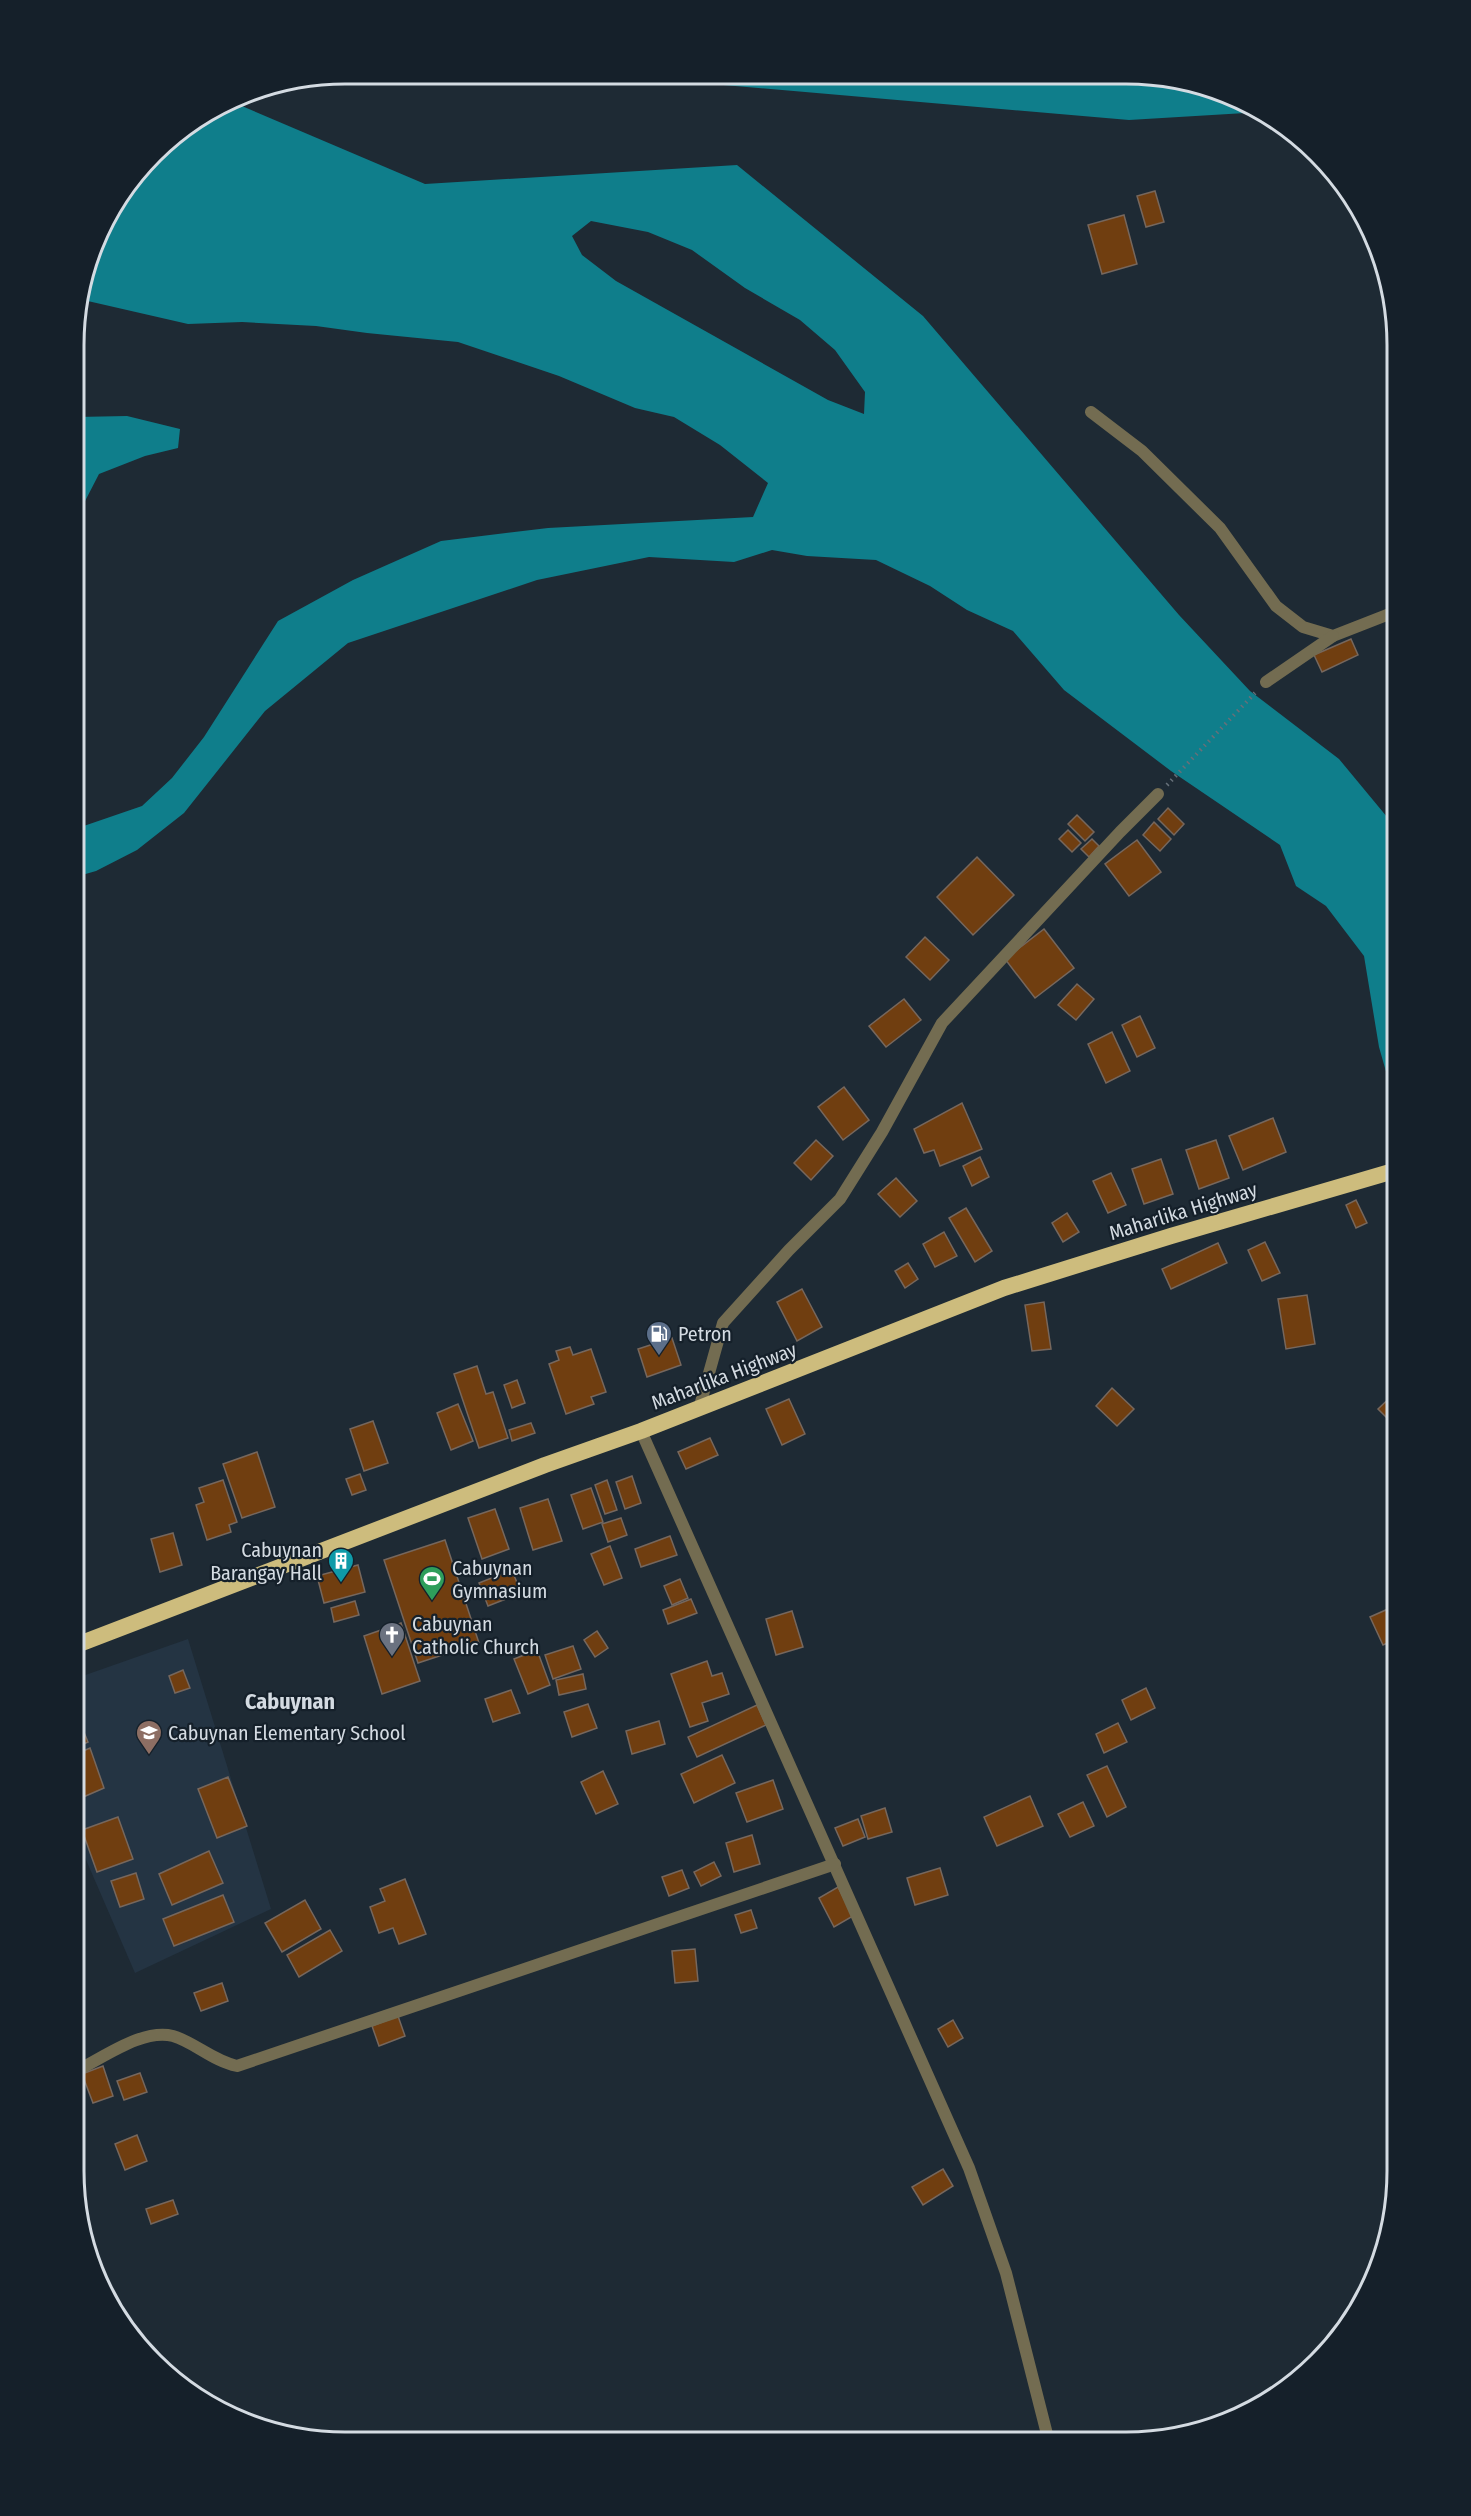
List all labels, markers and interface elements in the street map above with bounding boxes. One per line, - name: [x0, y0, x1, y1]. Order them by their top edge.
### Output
- street label: Maharlika Highway: [1106, 1177, 1260, 1245]
- fuel station icon: Petron: [644, 1319, 674, 1357]
- place label: Petron: [678, 1322, 732, 1346]
- street label: Maharlika Highway: [648, 1337, 800, 1415]
- place label: Cabuynan Barangay Hall: [210, 1538, 322, 1585]
- building icon: Cabuynan Barangay Hall: [326, 1546, 356, 1584]
- place label: Cabuynan Gymnasium: [452, 1556, 547, 1603]
- sports icon: Cabuynan Gymnasium: [417, 1564, 447, 1602]
- place label: Cabuynan Catholic Church: [412, 1612, 539, 1659]
- church icon: Cabuynan Catholic Church: [377, 1620, 407, 1658]
- district label: Cabuynan: [245, 1688, 335, 1715]
- school or university icon: Cabuynan Elementary School: [134, 1718, 164, 1756]
- place label: Cabuynan Elementary School: [168, 1721, 406, 1745]

